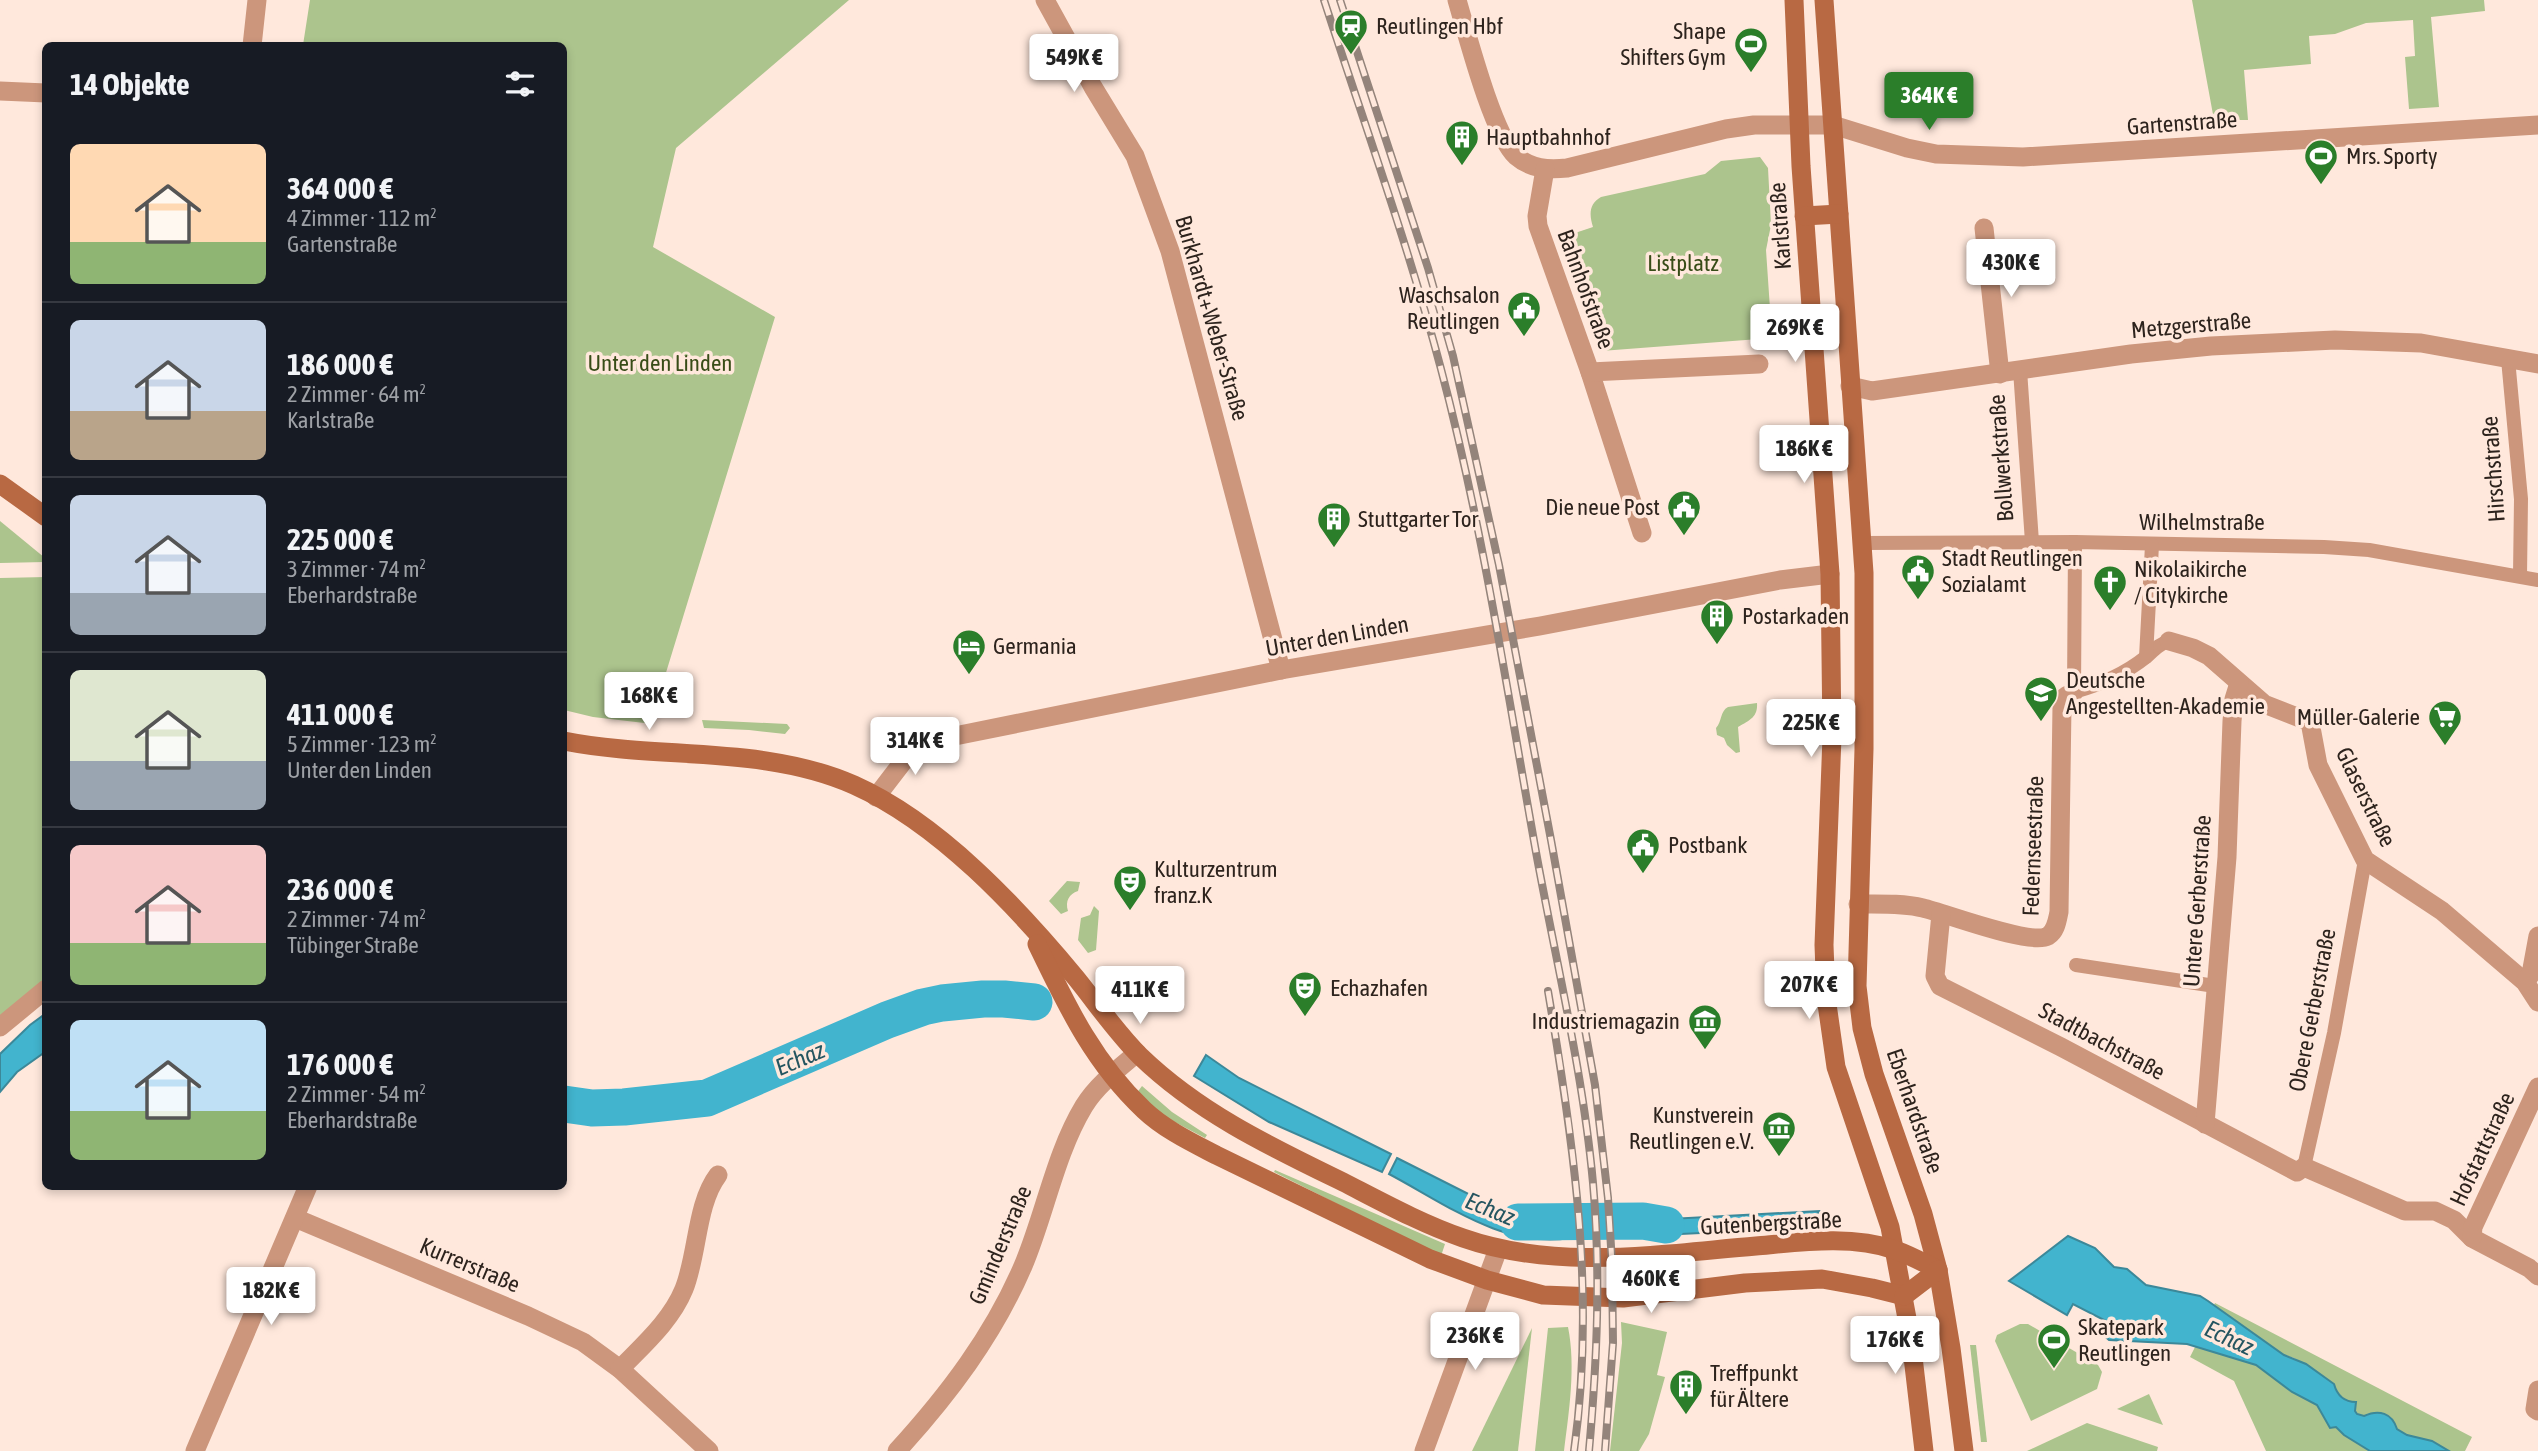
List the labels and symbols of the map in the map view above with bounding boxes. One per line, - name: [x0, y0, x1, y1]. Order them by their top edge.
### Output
- station icon: Reutlingen Hbf: [1332, 7, 1370, 56]
- place label: Reutlingen Hbf: [1376, 13, 1503, 39]
- place label: Shape Shifters Gym: [1620, 18, 1726, 70]
- sports icon: Shape Shifters Gym: [1732, 25, 1770, 74]
- pin: 549K €: [1017, 34, 1131, 94]
- pin: 364K €: [1872, 72, 1986, 132]
- street label: Gartenstraße: [2126, 106, 2238, 140]
- building icon: Hauptbahnhof: [1443, 118, 1481, 167]
- place label: Hauptbahnhof: [1486, 124, 1611, 150]
- sports icon: Mrs. Sporty: [2302, 137, 2340, 186]
- place label: Mrs. Sporty: [2346, 143, 2438, 169]
- street label: Karlstraße: [1764, 181, 1796, 271]
- street label: Burkhardt+Weber-Straße: [1170, 213, 1254, 423]
- street label: Bahnhofstraße: [1552, 226, 1620, 352]
- pin: 430K €: [1954, 240, 2068, 299]
- park label: Listplatz: [1647, 250, 1719, 276]
- place label: Waschsalon Reutlingen: [1399, 282, 1500, 334]
- public building icon: Waschsalon Reutlingen: [1505, 289, 1543, 338]
- pin: 269K €: [1738, 304, 1852, 364]
- street label: Metzgerstraße: [2130, 307, 2252, 343]
- park label: Unter den Linden: [588, 350, 733, 376]
- street label: Bollwerkstraße: [1984, 393, 2018, 523]
- street label: Hirschstraße: [2476, 415, 2510, 523]
- pin: 186K €: [1747, 426, 1861, 485]
- public building icon: Die neue Post: [1665, 488, 1703, 537]
- place label: Die neue Post: [1545, 494, 1660, 520]
- building icon: Stuttgarter Tor: [1315, 500, 1353, 549]
- place label: Stuttgarter Tor: [1358, 506, 1480, 532]
- street label: Wilhelmstraße: [2139, 509, 2265, 535]
- place label: Stadt Reutlingen Sozialamt: [1942, 545, 2083, 597]
- public building icon: Stadt Reutlingen Sozialamt: [1899, 552, 1937, 601]
- place label: Nikolaikirche / Citykirche: [2134, 556, 2247, 608]
- church icon: Nikolaikirche / Citykirche: [2091, 563, 2129, 612]
- building icon: Postarkaden: [1698, 597, 1736, 646]
- place label: Postarkaden: [1742, 603, 1849, 629]
- street label: Unter den Linden: [1263, 611, 1411, 661]
- hotel icon: Germania: [950, 627, 988, 676]
- place label: Germania: [993, 633, 1077, 659]
- place label: Deutsche Angestellten-Akademie: [2066, 667, 2265, 719]
- pin: 168K €: [592, 672, 706, 732]
- school or university icon: Deutsche Angestellten-Akademie: [2022, 674, 2060, 723]
- supermarket icon: Müller-Galerie: [2426, 698, 2464, 747]
- pin: 225K €: [1754, 700, 1868, 759]
- place label: Müller-Galerie: [2297, 704, 2420, 730]
- pin: 314K €: [858, 718, 972, 777]
- street label: Glaserstraße: [2331, 743, 2401, 851]
- street label: Federnseestraße: [2018, 775, 2048, 917]
- street label: Untere Gerberstraße: [2178, 814, 2216, 988]
- public building icon: Postbank: [1624, 826, 1662, 875]
- place label: Postbank: [1668, 832, 1747, 858]
- place label: Kulturzentrum franz.K: [1154, 856, 1278, 908]
- theatre icon: Kulturzentrum franz.K: [1111, 863, 1149, 912]
- street label: Obere Gerberstraße: [2283, 926, 2341, 1094]
- pin: 207K €: [1752, 962, 1866, 1021]
- pin: 411K €: [1083, 967, 1197, 1026]
- theatre icon: Echazhafen: [1286, 969, 1324, 1018]
- place label: Echazhafen: [1330, 975, 1428, 1001]
- street label: Stadtbachstraße: [2035, 997, 2169, 1085]
- museum icon: Industriemagazin: [1686, 1002, 1724, 1051]
- place label: Industriemagazin: [1532, 1008, 1680, 1034]
- water label: Echaz: [771, 1036, 829, 1081]
- street label: Eberhardstraße: [1881, 1045, 1949, 1177]
- street label: Hofstattstraße: [2444, 1088, 2520, 1210]
- place label: Kunstverein Reutlingen e.V.: [1629, 1102, 1754, 1154]
- museum icon: Kunstverein Reutlingen e.V.: [1760, 1109, 1798, 1158]
- street label: Gminderstraße: [963, 1182, 1037, 1308]
- water label: Echaz: [1462, 1187, 1519, 1231]
- street label: Gutenbergstraße: [1700, 1206, 1842, 1240]
- street label: Kurrerstraße: [416, 1232, 524, 1298]
- pin: 460K €: [1594, 1256, 1708, 1315]
- pin: 182K €: [214, 1268, 328, 1327]
- pin: 236K €: [1418, 1312, 1532, 1372]
- place label: Skatepark Reutlingen: [2078, 1314, 2171, 1366]
- water label: Echaz: [2201, 1315, 2258, 1361]
- pin: 176K €: [1838, 1316, 1952, 1376]
- sports icon: Skatepark Reutlingen: [2035, 1321, 2073, 1370]
- place label: Treffpunkt für Ältere: [1710, 1360, 1798, 1412]
- building icon: Treffpunkt für Ältere: [1667, 1367, 1705, 1416]

